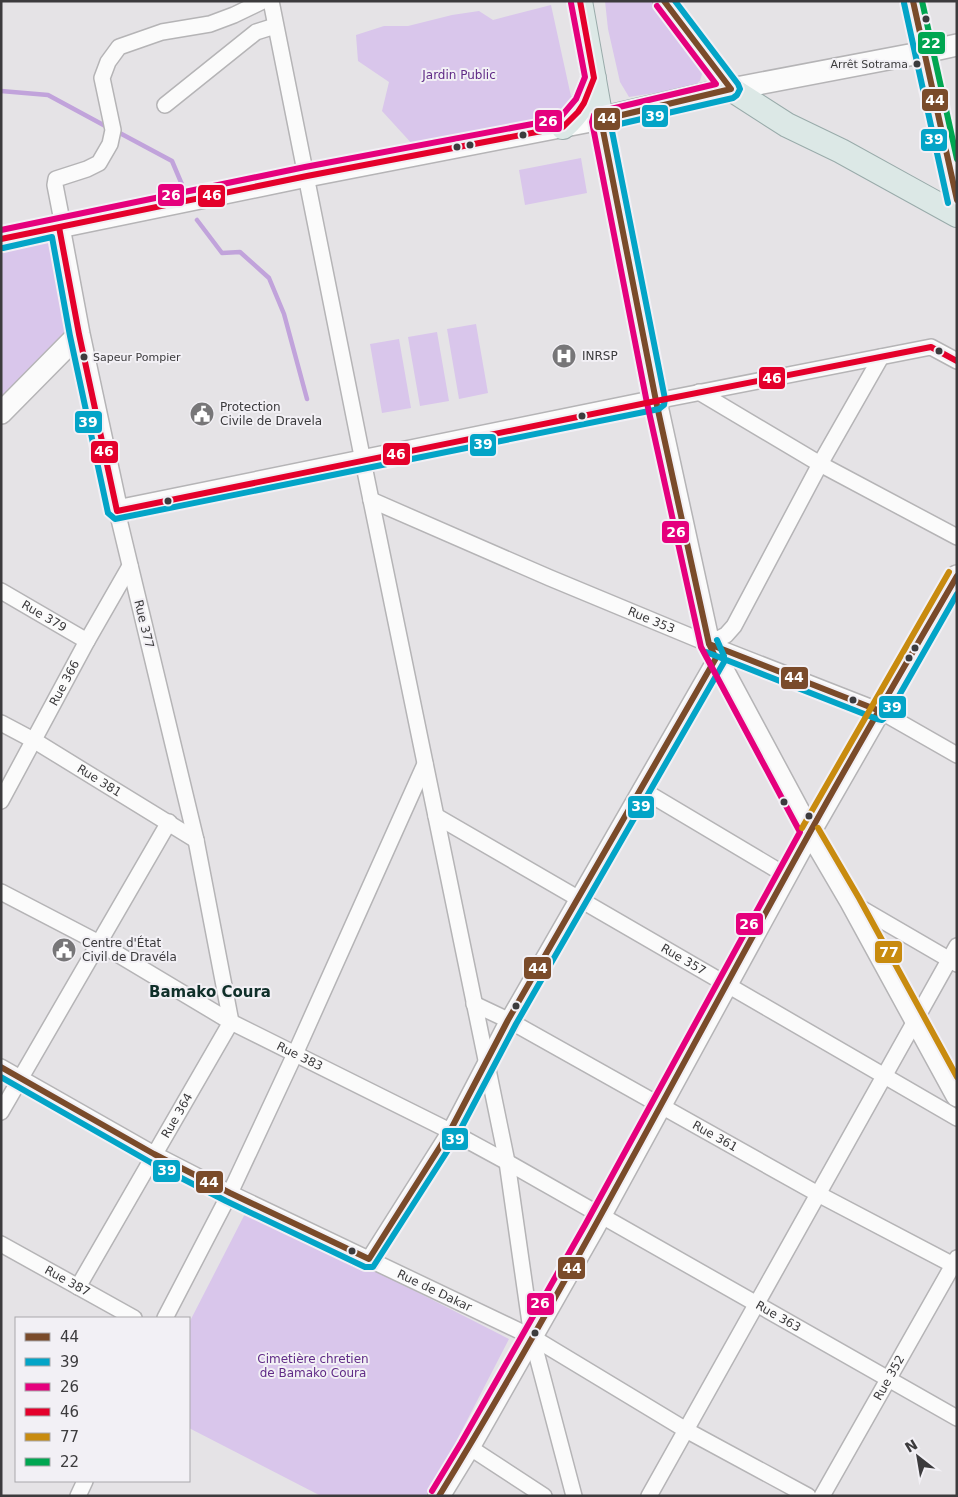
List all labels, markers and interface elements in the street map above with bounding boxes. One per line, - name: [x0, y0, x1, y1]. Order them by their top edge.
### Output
- unlabelled marker: [921, 14, 931, 24]
- line badge: 22: [917, 31, 946, 55]
- text: 22: [921, 35, 941, 51]
- place label: Arrêt Sotrama: [831, 58, 908, 71]
- marker: Arrêt Sotrama: [912, 59, 922, 69]
- park label: Jardin Public: [421, 68, 496, 82]
- line badge: 44: [921, 88, 949, 112]
- text: 44: [925, 92, 945, 108]
- line badge: 39: [641, 104, 669, 128]
- line badge: 44: [593, 107, 621, 131]
- text: 39: [645, 108, 665, 124]
- line badge: 26: [534, 109, 563, 133]
- text: 44: [597, 110, 617, 126]
- text: 26: [538, 113, 558, 129]
- line badge: 39: [920, 128, 948, 152]
- unlabelled marker: [518, 130, 528, 140]
- text: 39: [924, 131, 944, 147]
- unlabelled marker: [465, 140, 475, 150]
- unlabelled marker: [452, 142, 462, 152]
- line badge: 26: [157, 183, 185, 207]
- line badge: 46: [197, 184, 226, 208]
- text: 26: [161, 187, 181, 203]
- text: 46: [202, 187, 222, 203]
- hospital icon: INRSP: [551, 343, 577, 369]
- unlabelled marker: [934, 346, 944, 356]
- place label: INRSP: [582, 349, 618, 363]
- place label: Sapeur Pompier: [93, 351, 181, 364]
- marker: Sapeur Pompier: [79, 352, 89, 362]
- line badge: 46: [758, 366, 786, 390]
- text: 46: [762, 370, 782, 386]
- place label: Protection Civile de Dravela: [220, 400, 322, 428]
- public building icon: Protection Civile de Dravela: [189, 401, 215, 427]
- line badge: 39: [74, 410, 103, 434]
- unlabelled marker: [577, 411, 587, 421]
- text: 39: [78, 414, 98, 430]
- line badge: 39: [469, 433, 497, 457]
- text: 39: [473, 436, 493, 452]
- line badge: 46: [90, 440, 119, 464]
- line badge: 46: [382, 442, 411, 466]
- text: 46: [94, 443, 114, 459]
- text: 46: [386, 446, 406, 462]
- unlabelled marker: [163, 496, 173, 506]
- line badge: 26: [661, 520, 690, 544]
- text: 26: [666, 524, 686, 540]
- street label: Rue 379: [19, 598, 69, 635]
- street label: Rue 377: [131, 598, 157, 650]
- street label: Rue 353: [626, 604, 677, 636]
- unlabelled marker: [910, 643, 920, 653]
- unlabelled marker: [904, 653, 914, 663]
- street label: Rue 366: [47, 658, 82, 708]
- line badge: 44: [780, 666, 809, 690]
- text: 44: [784, 669, 804, 685]
- unlabelled marker: [848, 695, 858, 705]
- line badge: 39: [878, 695, 907, 719]
- text: 39: [882, 699, 902, 715]
- street label: Rue 381: [75, 762, 124, 800]
- line badge: 39: [627, 795, 655, 819]
- unlabelled marker: [779, 797, 789, 807]
- text: 39: [631, 798, 651, 814]
- unlabelled marker: [804, 811, 814, 821]
- line badge: 26: [735, 912, 764, 936]
- text: 26: [739, 916, 759, 932]
- place label: Centre d'État Civil de Dravéla: [82, 935, 177, 964]
- public building icon: Centre d'État Civil de Dravéla: [51, 937, 77, 963]
- line badge: 77: [874, 940, 903, 964]
- street label: Rue 357: [658, 941, 708, 978]
- text: 77: [879, 944, 899, 960]
- line badge: 44: [523, 956, 552, 980]
- text: 44: [528, 960, 548, 976]
- district label: Bamako Coura: [149, 983, 271, 1001]
- unlabelled marker: [511, 1001, 521, 1011]
- street label: Rue 383: [274, 1039, 325, 1073]
- street label: Rue 364: [159, 1091, 195, 1140]
- street label: Rue 361: [690, 1118, 740, 1154]
- line badge: 39: [441, 1127, 469, 1151]
- text: 39: [445, 1131, 465, 1147]
- line badge: 39: [152, 1159, 181, 1183]
- text: 39: [157, 1162, 177, 1178]
- line badge: 44: [195, 1170, 224, 1194]
- text: 44: [199, 1174, 219, 1190]
- unlabelled marker: [347, 1246, 357, 1256]
- line badge: 44: [557, 1256, 586, 1280]
- text: 44: [562, 1260, 582, 1276]
- street label: Rue 387: [42, 1263, 92, 1299]
- street label: Rue de Dakar: [395, 1267, 474, 1314]
- line badge: 26: [526, 1292, 555, 1316]
- text: 26: [530, 1295, 550, 1311]
- street label: Rue 363: [753, 1298, 803, 1335]
- legend: [15, 1317, 190, 1482]
- text: 44: [60, 1328, 79, 1346]
- unlabelled marker: [530, 1328, 540, 1338]
- park label: Cimetière chretien de Bamako Coura: [257, 1352, 369, 1380]
- text: 39: [60, 1353, 79, 1371]
- street label: Rue 352: [871, 1353, 907, 1403]
- text: 26: [60, 1378, 79, 1396]
- text: 46: [60, 1403, 79, 1421]
- text: 77: [60, 1428, 79, 1446]
- north arrow: [893, 1432, 943, 1482]
- text: N: [902, 1436, 920, 1456]
- text: 22: [60, 1453, 79, 1471]

